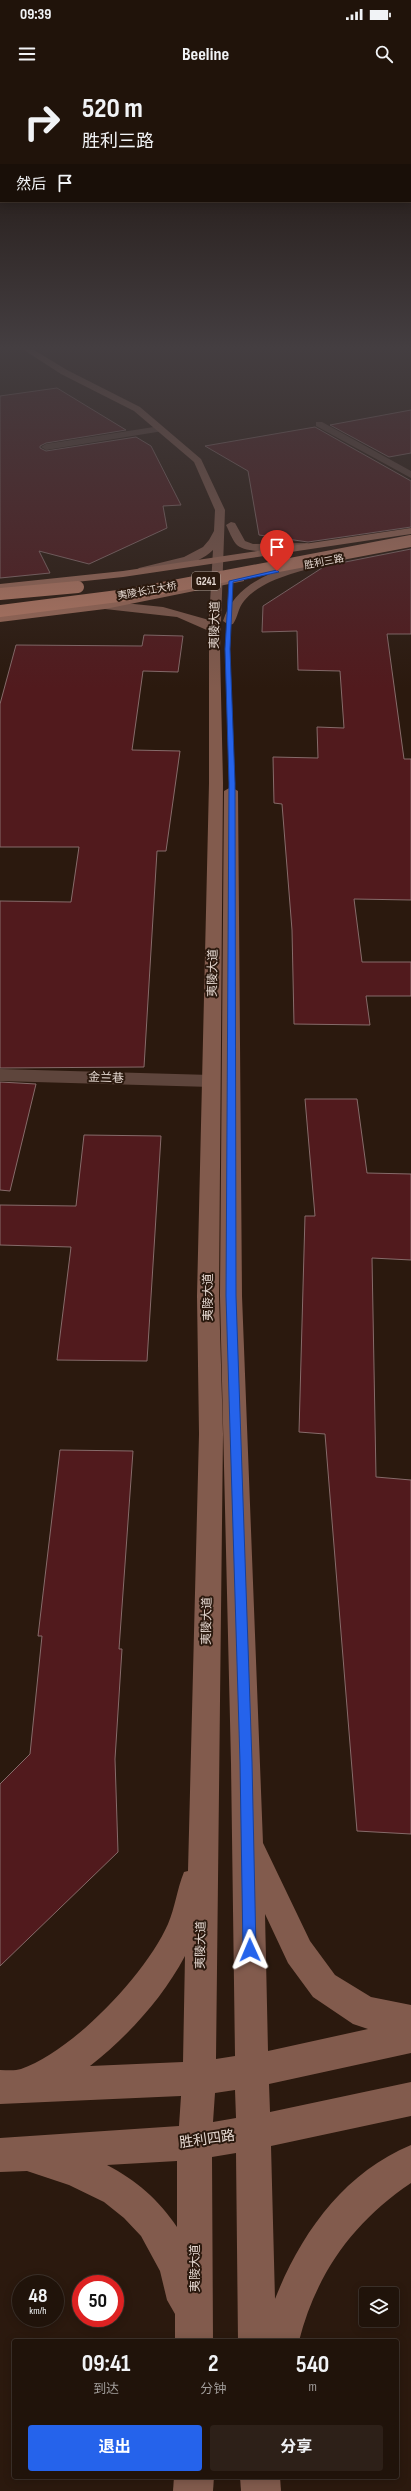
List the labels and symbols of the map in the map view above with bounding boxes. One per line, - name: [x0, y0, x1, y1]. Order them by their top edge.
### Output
- pin: [260, 530, 294, 571]
- street label: 胜利三路: [303, 552, 345, 572]
- road number: G241: [192, 572, 220, 590]
- street label: 夷陵长江大桥: [116, 580, 178, 602]
- street label: 夷陵大道: [207, 601, 223, 649]
- street label: 夷陵大道: [205, 949, 221, 997]
- street label: 金兰巷: [88, 1070, 124, 1086]
- street label: 夷陵大道: [201, 1273, 216, 1321]
- street label: 夷陵大道: [199, 1597, 215, 1645]
- street label: 夷陵大道: [193, 1921, 209, 1969]
- position arrow: [229, 1929, 271, 1971]
- street label: 胜利四路: [178, 2127, 236, 2151]
- street label: 夷陵大道: [188, 2244, 203, 2292]
- speed limit sign: 50: [72, 2275, 124, 2327]

